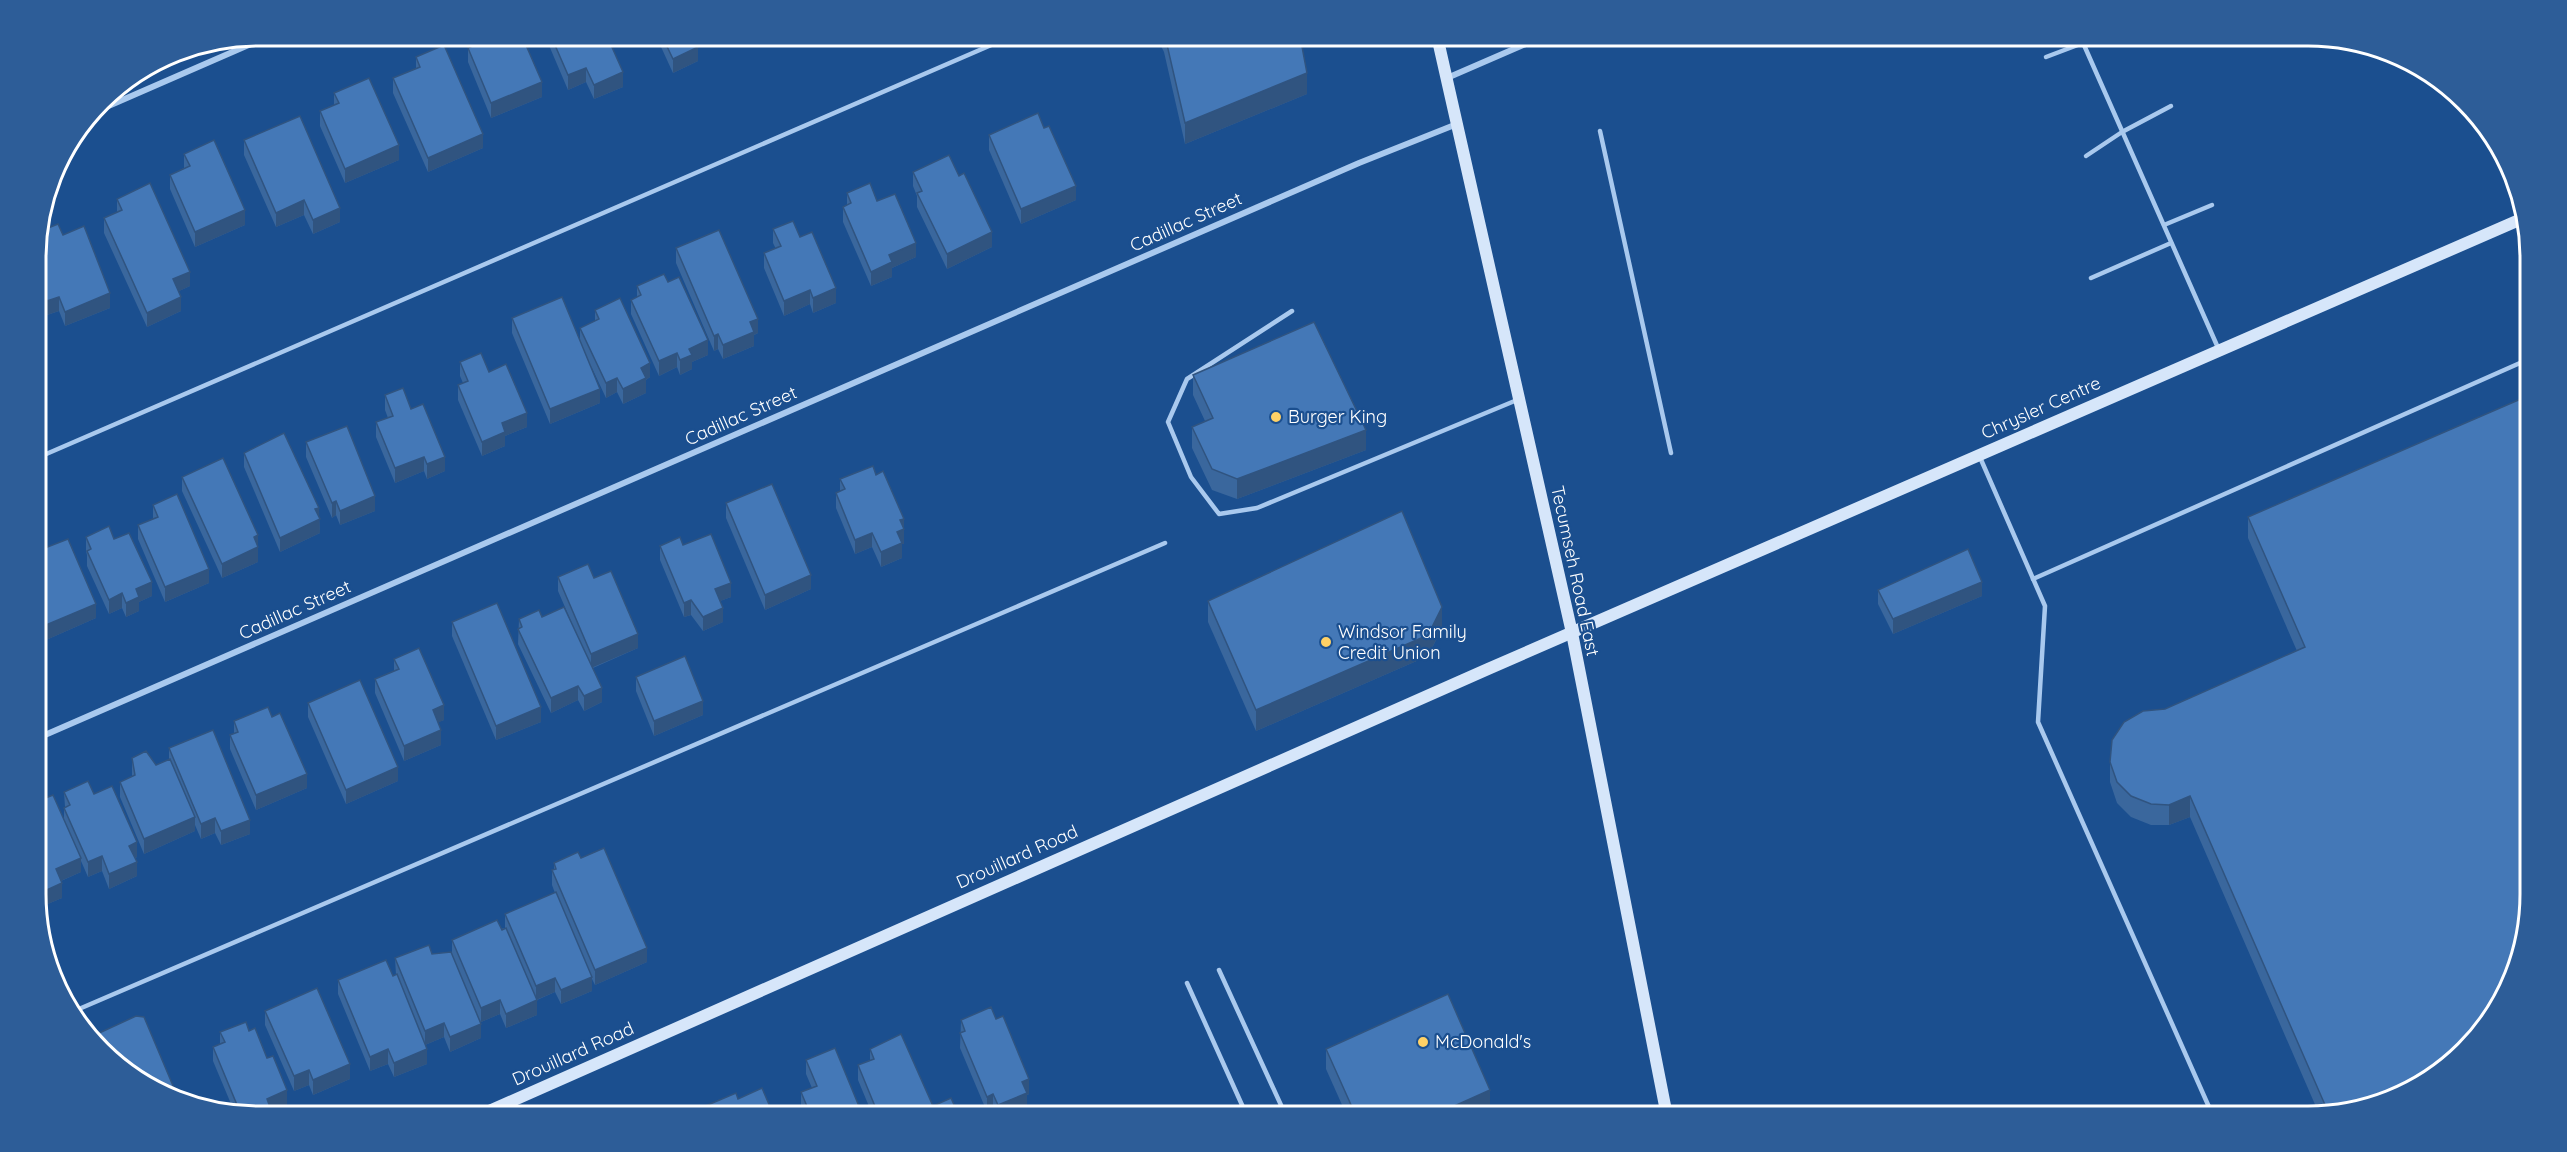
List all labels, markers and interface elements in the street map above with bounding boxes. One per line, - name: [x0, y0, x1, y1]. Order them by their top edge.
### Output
- street label: Cadillac Street: [1126, 187, 1245, 256]
- street label: Chrysler Centre: [1977, 371, 2104, 444]
- street label: Cadillac Street: [681, 381, 800, 450]
- place label: Burger King: [1288, 405, 1387, 428]
- marker: Burger King: [1269, 410, 1283, 424]
- street label: Tecumseh Road East: [1546, 483, 1605, 658]
- street label: Cadillac Street: [235, 575, 354, 644]
- place label: Windsor Family Credit Union: [1338, 620, 1467, 664]
- marker: Windsor Family Credit Union: [1319, 635, 1333, 649]
- street label: Drouillard Road: [952, 819, 1081, 894]
- street label: Drouillard Road: [508, 1016, 637, 1091]
- place label: McDonald's: [1435, 1030, 1531, 1053]
- marker: McDonald's: [1416, 1035, 1430, 1049]

